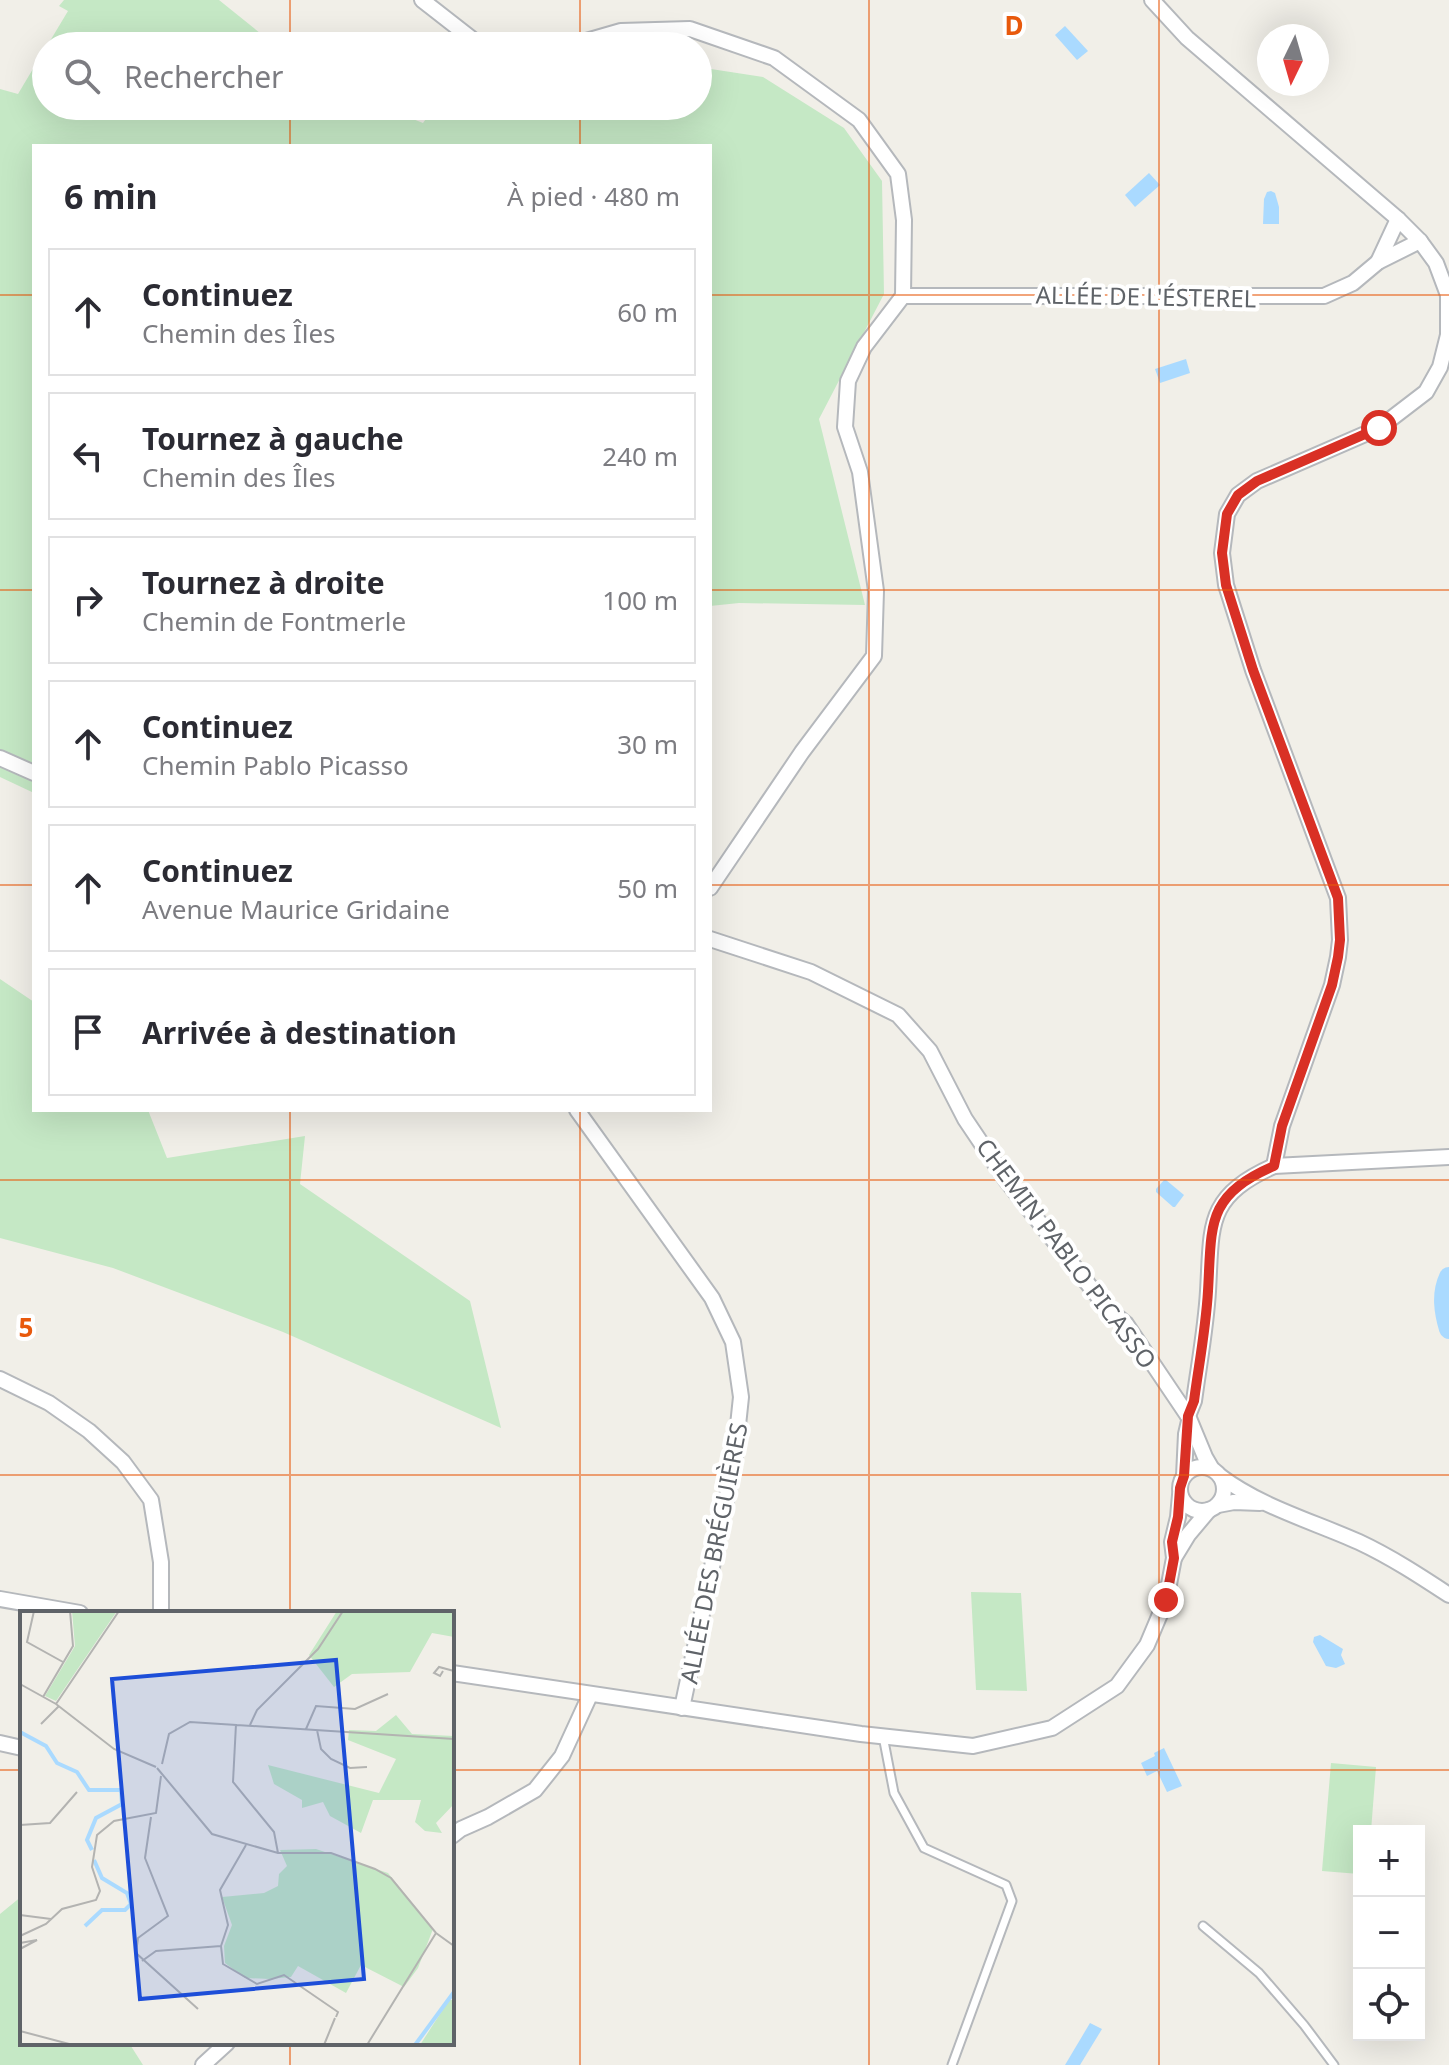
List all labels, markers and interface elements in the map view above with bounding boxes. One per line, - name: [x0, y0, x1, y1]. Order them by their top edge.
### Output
- text: D: [1004, 7, 1024, 43]
- north arrow: [1257, 24, 1329, 96]
- search box: [32, 32, 712, 120]
- icon: search: [60, 54, 104, 98]
- text: Rechercher: [124, 56, 283, 97]
- text: 6 min: [64, 173, 158, 219]
- text: À pied · 480 m: [507, 178, 680, 214]
- text: Continuez: [142, 274, 293, 315]
- street label: ALLÉE DE L'ÉSTEREL: [1035, 278, 1257, 314]
- icon: ahead: [66, 290, 110, 334]
- text: 60 m: [617, 294, 678, 330]
- text: Chemin des Îles: [142, 315, 336, 351]
- route start: [1361, 410, 1397, 446]
- text: Tournez à gauche: [142, 418, 404, 459]
- icon: left: [66, 434, 110, 478]
- text: 240 m: [602, 438, 678, 474]
- text: Chemin des Îles: [142, 459, 336, 495]
- text: Tournez à droite: [142, 562, 385, 603]
- icon: right: [66, 578, 110, 622]
- text: 100 m: [602, 582, 678, 618]
- text: Chemin de Fontmerle: [142, 603, 406, 639]
- text: Continuez: [142, 706, 293, 747]
- icon: ahead: [66, 722, 110, 766]
- text: 30 m: [617, 726, 678, 762]
- text: Chemin Pablo Picasso: [142, 747, 409, 783]
- text: Continuez: [142, 850, 293, 891]
- icon: ahead: [66, 866, 110, 910]
- text: 50 m: [617, 870, 678, 906]
- text: Avenue Maurice Gridaine: [142, 891, 450, 927]
- icon: arrive: [66, 1010, 110, 1054]
- text: Arrivée à destination: [142, 1012, 457, 1053]
- street label: CHEMIN PABLO PICASSO: [969, 1131, 1165, 1375]
- text: 5: [19, 1309, 33, 1345]
- street label: ALLÉE DES BRÉGUIÈRES: [671, 1420, 755, 1686]
- route end: [1148, 1582, 1184, 1618]
- inset map: [20, 1611, 454, 2045]
- map controls: [1353, 1825, 1425, 2041]
- button: +: [1353, 1825, 1425, 1897]
- button: −: [1353, 1897, 1425, 1969]
- button: locate: [1353, 1969, 1425, 2041]

